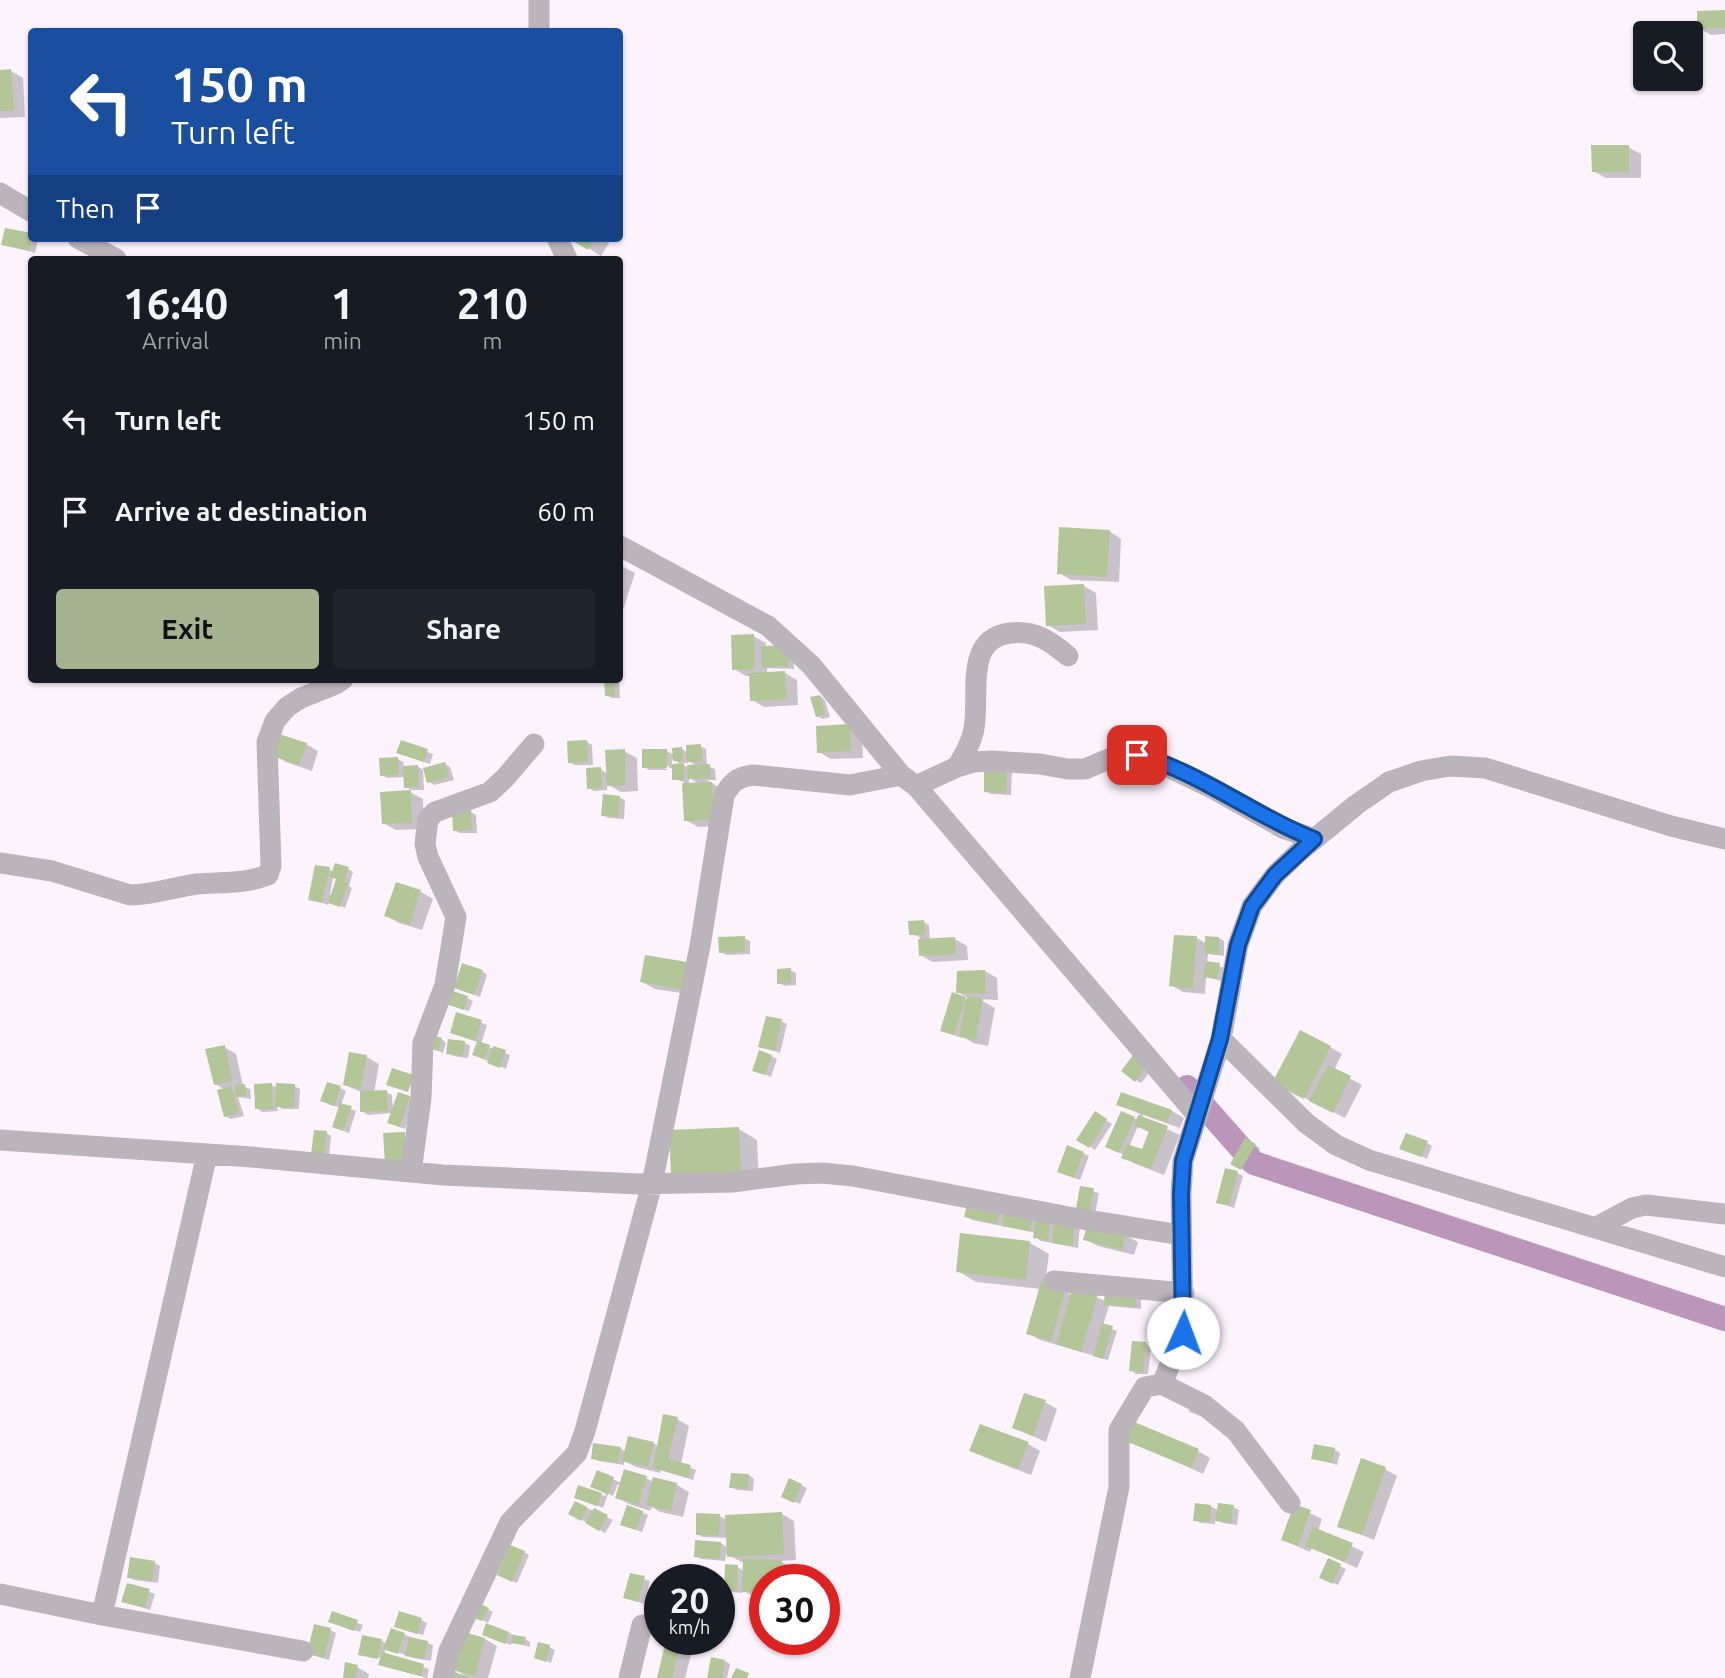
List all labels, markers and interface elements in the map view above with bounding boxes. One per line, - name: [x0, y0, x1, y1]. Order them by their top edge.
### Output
- map controls: [1633, 21, 1703, 91]
- button: search: [1633, 21, 1703, 91]
- icon: left: [56, 56, 147, 147]
- text: 150 m: [171, 56, 308, 111]
- text: Turn left: [171, 114, 295, 150]
- icon: arrive: [129, 189, 167, 227]
- text: Then: [56, 194, 115, 223]
- text: 16:40: [123, 280, 228, 327]
- text: 1: [331, 280, 354, 327]
- text: 210: [457, 280, 528, 327]
- text: Arrival: [142, 328, 209, 353]
- text: min: [323, 328, 362, 353]
- text: m: [482, 328, 502, 353]
- icon: left: [56, 402, 94, 440]
- text: Turn left: [115, 406, 221, 435]
- text: 150 m: [523, 406, 595, 435]
- icon: arrive: [56, 493, 94, 531]
- text: Arrive at destination: [115, 497, 368, 526]
- text: 60 m: [537, 497, 595, 526]
- button: Exit: [56, 589, 319, 669]
- button: Share: [333, 589, 595, 669]
- pin: [1107, 725, 1167, 785]
- icon: arrive: [1118, 736, 1156, 774]
- position arrow: [1146, 1296, 1220, 1370]
- speed limit sign: 30: [749, 1564, 840, 1655]
- text: 20: [670, 1580, 709, 1620]
- text: km/h: [669, 1617, 710, 1637]

